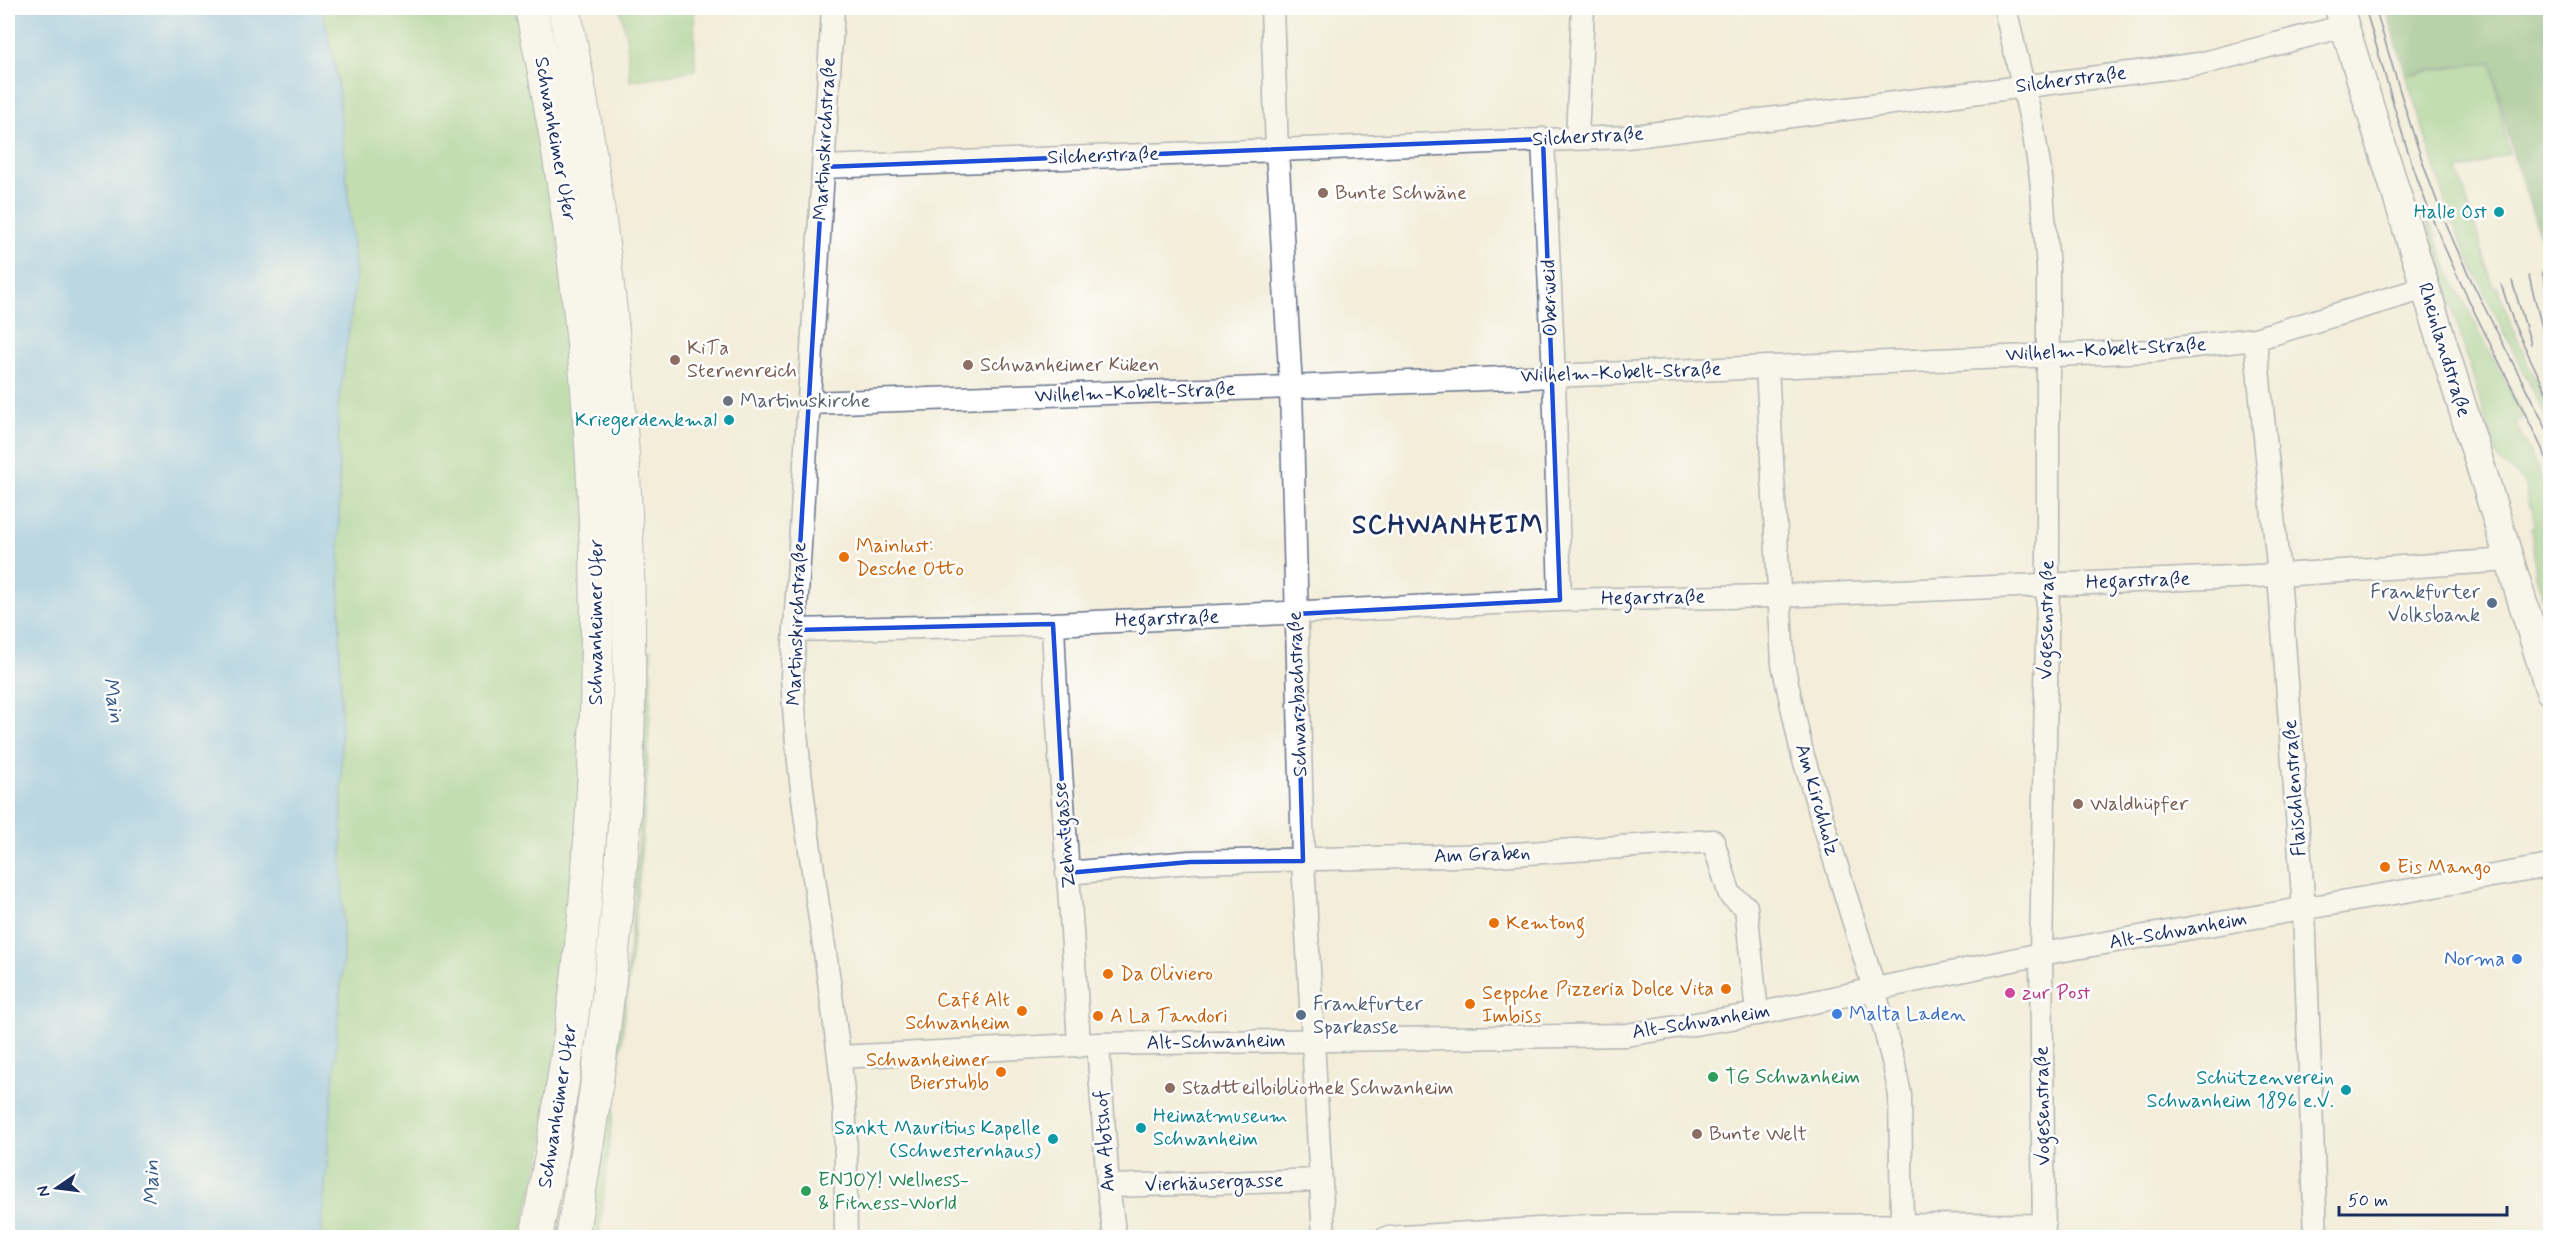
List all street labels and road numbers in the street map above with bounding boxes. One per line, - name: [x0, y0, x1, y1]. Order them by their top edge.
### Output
- street label: Schwanheimer Ufer: [527, 55, 583, 223]
- street label: Martinskirchstraße: [807, 56, 843, 222]
- street label: Silcherstraße: [2014, 60, 2128, 100]
- street label: Silcherstraße: [1532, 121, 1645, 153]
- street label: Silcherstraße: [1047, 141, 1159, 171]
- street label: Oberweid: [1535, 259, 1565, 337]
- street label: Rheinlandstraße: [2411, 279, 2477, 421]
- street label: Wilhelm-Kobelt-Straße: [2005, 331, 2207, 369]
- street label: Wilhelm-Kobelt-Straße: [1520, 356, 1722, 390]
- street label: Wilhelm-Kobelt-Straße: [1034, 376, 1236, 410]
- street label: Schwanheimer Ufer: [583, 539, 610, 705]
- street label: Martinskirchstraße: [781, 541, 813, 706]
- street label: Vogesenstraße: [2032, 560, 2064, 680]
- street label: Hegarstraße: [2085, 566, 2191, 598]
- street label: Hegarstraße: [1601, 584, 1706, 614]
- street label: Hegarstraße: [1114, 604, 1220, 636]
- street label: Schwarzbachstraße: [1282, 611, 1314, 777]
- street label: Flaischlenstraße: [2277, 718, 2313, 857]
- street label: Am Kirchholz: [1788, 741, 1846, 859]
- street label: Zehntgasse: [1047, 780, 1085, 889]
- street label: Am Graben: [1433, 840, 1531, 870]
- street label: Alt-Schwanheim: [2107, 906, 2249, 956]
- street label: Alt-Schwanheim: [1630, 998, 1772, 1046]
- street label: Schwanheimer Ufer: [532, 1022, 584, 1190]
- street label: Alt-Schwanheim: [1146, 1027, 1286, 1057]
- street label: Vogesenstraße: [2028, 1046, 2060, 1166]
- street label: Am Abtshof: [1088, 1089, 1122, 1193]
- street label: Vierhäusergasse: [1144, 1167, 1284, 1200]

